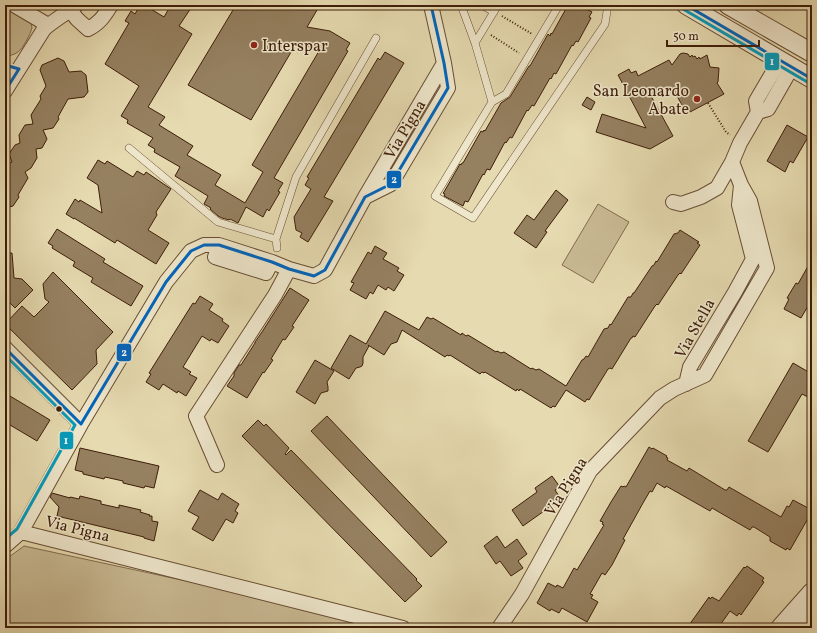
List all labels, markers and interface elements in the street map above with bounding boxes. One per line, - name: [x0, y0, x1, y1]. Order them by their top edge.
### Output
- scale bar: [667, 22, 759, 48]
- text: 50 m: [673, 29, 699, 45]
- place label: Interspar: [262, 36, 328, 58]
- marker: Interspar: [249, 40, 259, 50]
- line badge: 1: [764, 52, 780, 71]
- text: 1: [770, 55, 774, 70]
- place label: San Leonardo Abate: [593, 81, 689, 121]
- marker: San Leonardo Abate: [692, 94, 702, 104]
- street label: Via Pigna: [379, 96, 432, 164]
- line badge: 2: [386, 170, 402, 189]
- text: 2: [391, 173, 397, 188]
- street label: Via Stella: [670, 295, 721, 363]
- line badge: 2: [116, 343, 132, 362]
- text: 2: [121, 346, 127, 361]
- unlabelled marker: [54, 404, 64, 414]
- line badge: 1: [59, 431, 74, 450]
- text: 1: [64, 434, 68, 449]
- street label: Via Pigna: [540, 453, 594, 521]
- street label: Via Pigna: [43, 511, 112, 549]

